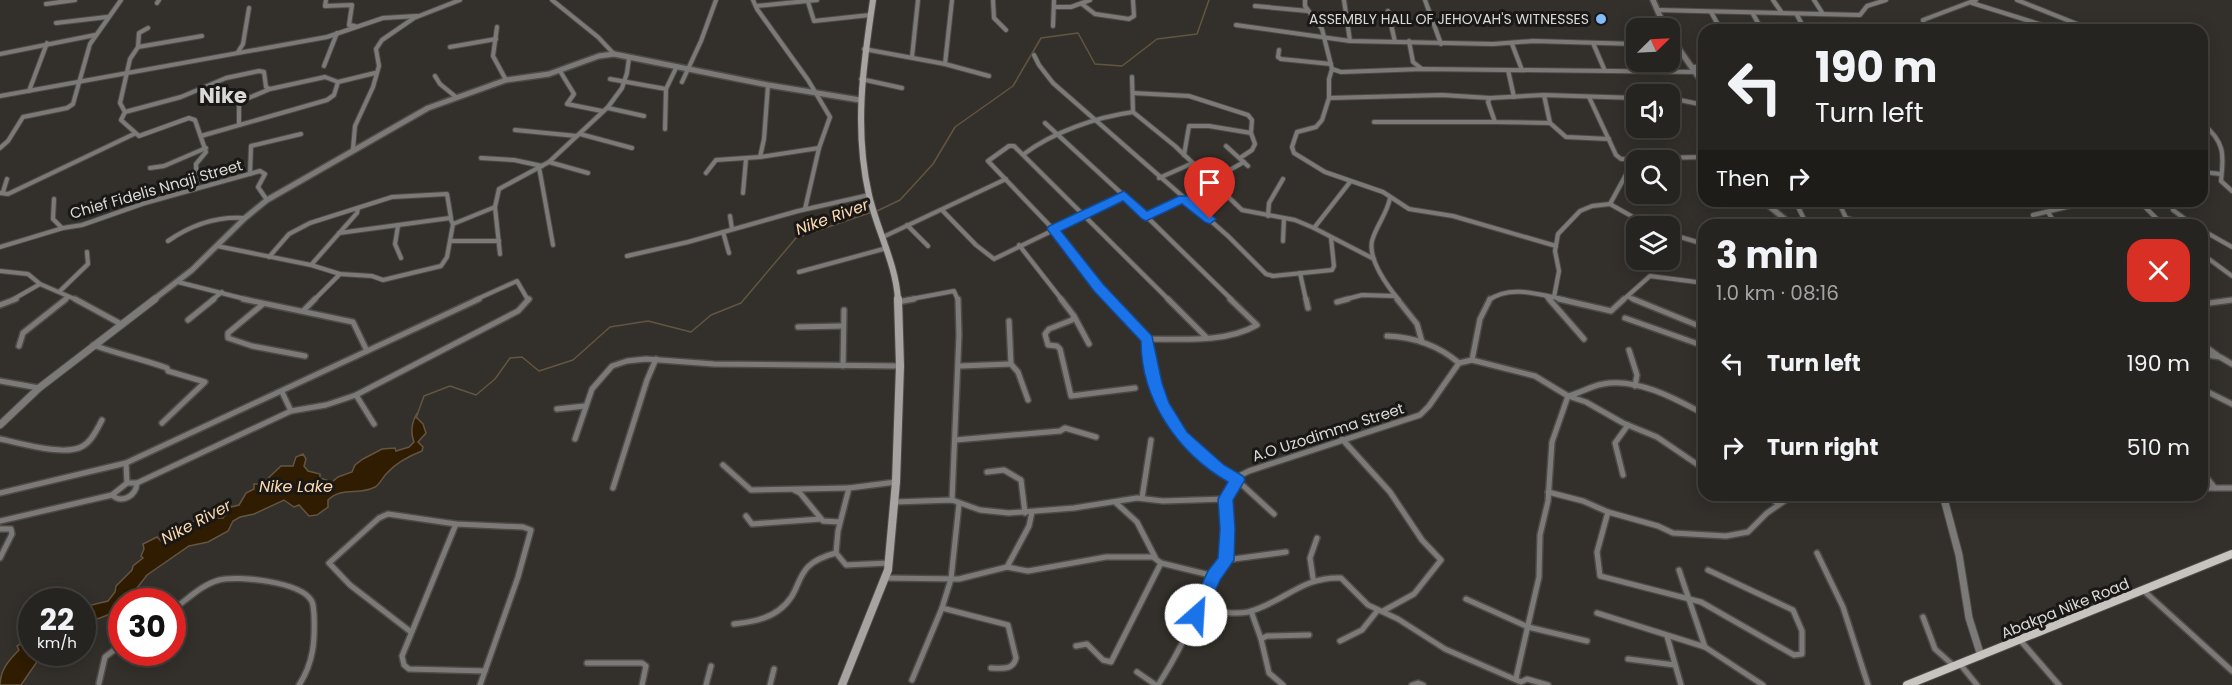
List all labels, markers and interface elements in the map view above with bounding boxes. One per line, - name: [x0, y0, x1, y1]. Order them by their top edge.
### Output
- place label: ASSEMBLY HALL OF JEHOVAH'S WITNESSES: [1309, 9, 1589, 29]
- marker: ASSEMBLY HALL OF JEHOVAH'S WITNESSES: [1594, 12, 1608, 26]
- north arrow: [1626, 18, 1680, 72]
- map controls: [1626, 18, 1680, 270]
- text: 190 m: [1815, 38, 1937, 97]
- icon: left: [1716, 48, 1794, 126]
- district label: Nike: [199, 81, 247, 110]
- button: sound: [1626, 84, 1680, 138]
- text: Turn left: [1815, 94, 1924, 131]
- button: search: [1626, 150, 1680, 204]
- street label: Chief Fidelis Nnaji Street: [67, 154, 245, 224]
- pin: [1184, 157, 1235, 219]
- icon: right: [1782, 162, 1815, 195]
- text: Then: [1716, 163, 1770, 194]
- icon: arrive: [1193, 166, 1226, 199]
- water label: Nike River: [792, 193, 873, 241]
- button: layers: [1626, 216, 1680, 270]
- text: 3 min: [1716, 230, 1818, 281]
- button: close: [2127, 239, 2190, 302]
- text: 1.0 km · 08:16: [1716, 279, 1839, 307]
- icon: left: [1716, 347, 1749, 380]
- text: Turn left: [1767, 348, 1861, 379]
- text: 190 m: [2127, 348, 2190, 379]
- street label: A.O Uzodimma Street: [1249, 398, 1407, 466]
- icon: right: [1716, 431, 1749, 464]
- text: Turn right: [1767, 432, 1878, 463]
- text: 510 m: [2127, 432, 2190, 463]
- water label: Nike Lake: [259, 475, 333, 498]
- water label: Nike River: [157, 493, 236, 550]
- street label: Abakpa Nike Road: [1998, 573, 2132, 643]
- position arrow: [1164, 583, 1228, 647]
- speed limit sign: 30: [108, 588, 186, 666]
- text: 22: [40, 598, 74, 641]
- text: km/h: [37, 632, 77, 653]

